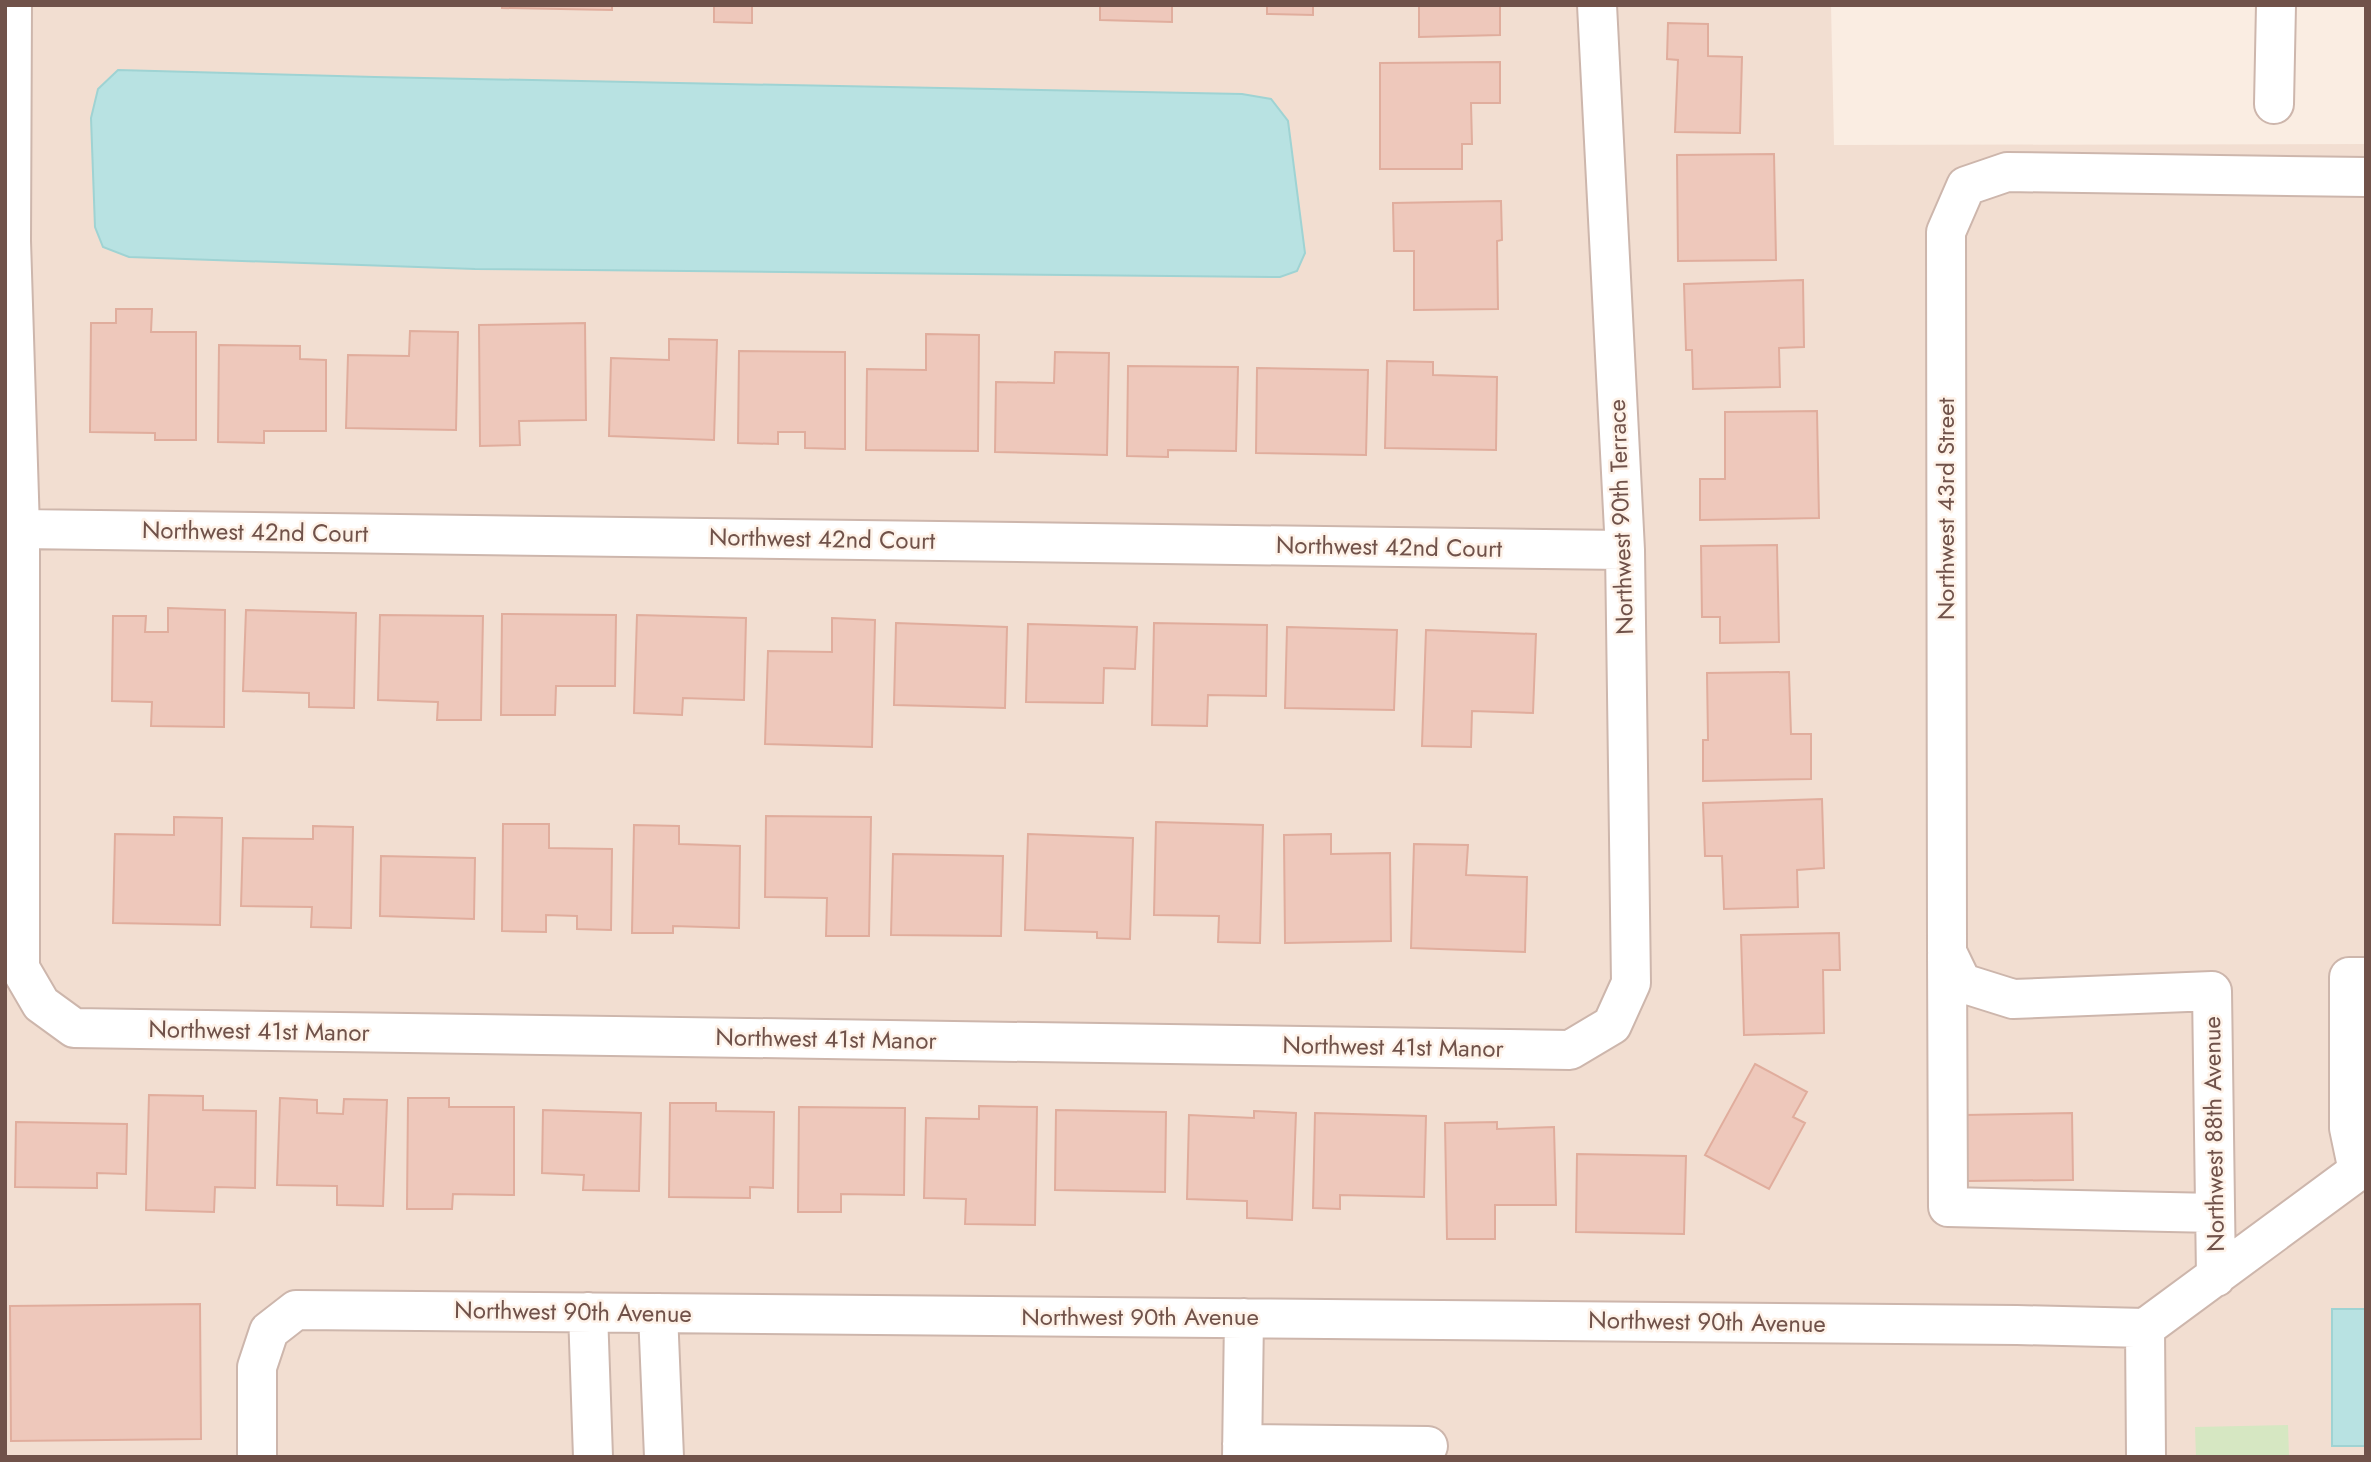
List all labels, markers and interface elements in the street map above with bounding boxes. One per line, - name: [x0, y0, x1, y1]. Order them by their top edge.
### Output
- street label: Northwest 43rd Street: [1928, 397, 1963, 620]
- street label: Northwest 90th Terrace: [1599, 399, 1642, 635]
- street label: Northwest 42nd Court: [142, 512, 369, 551]
- street label: Northwest 42nd Court: [709, 519, 936, 558]
- street label: Northwest 42nd Court: [1276, 527, 1503, 566]
- street label: Northwest 41st Manor: [148, 1011, 371, 1050]
- street label: Northwest 88th Avenue: [2194, 1016, 2233, 1252]
- street label: Northwest 41st Manor: [715, 1019, 938, 1058]
- street label: Northwest 41st Manor: [1282, 1027, 1505, 1066]
- street label: Northwest 90th Avenue: [454, 1292, 692, 1331]
- street label: Northwest 90th Avenue: [1021, 1299, 1259, 1334]
- street label: Northwest 90th Avenue: [1588, 1302, 1826, 1341]

